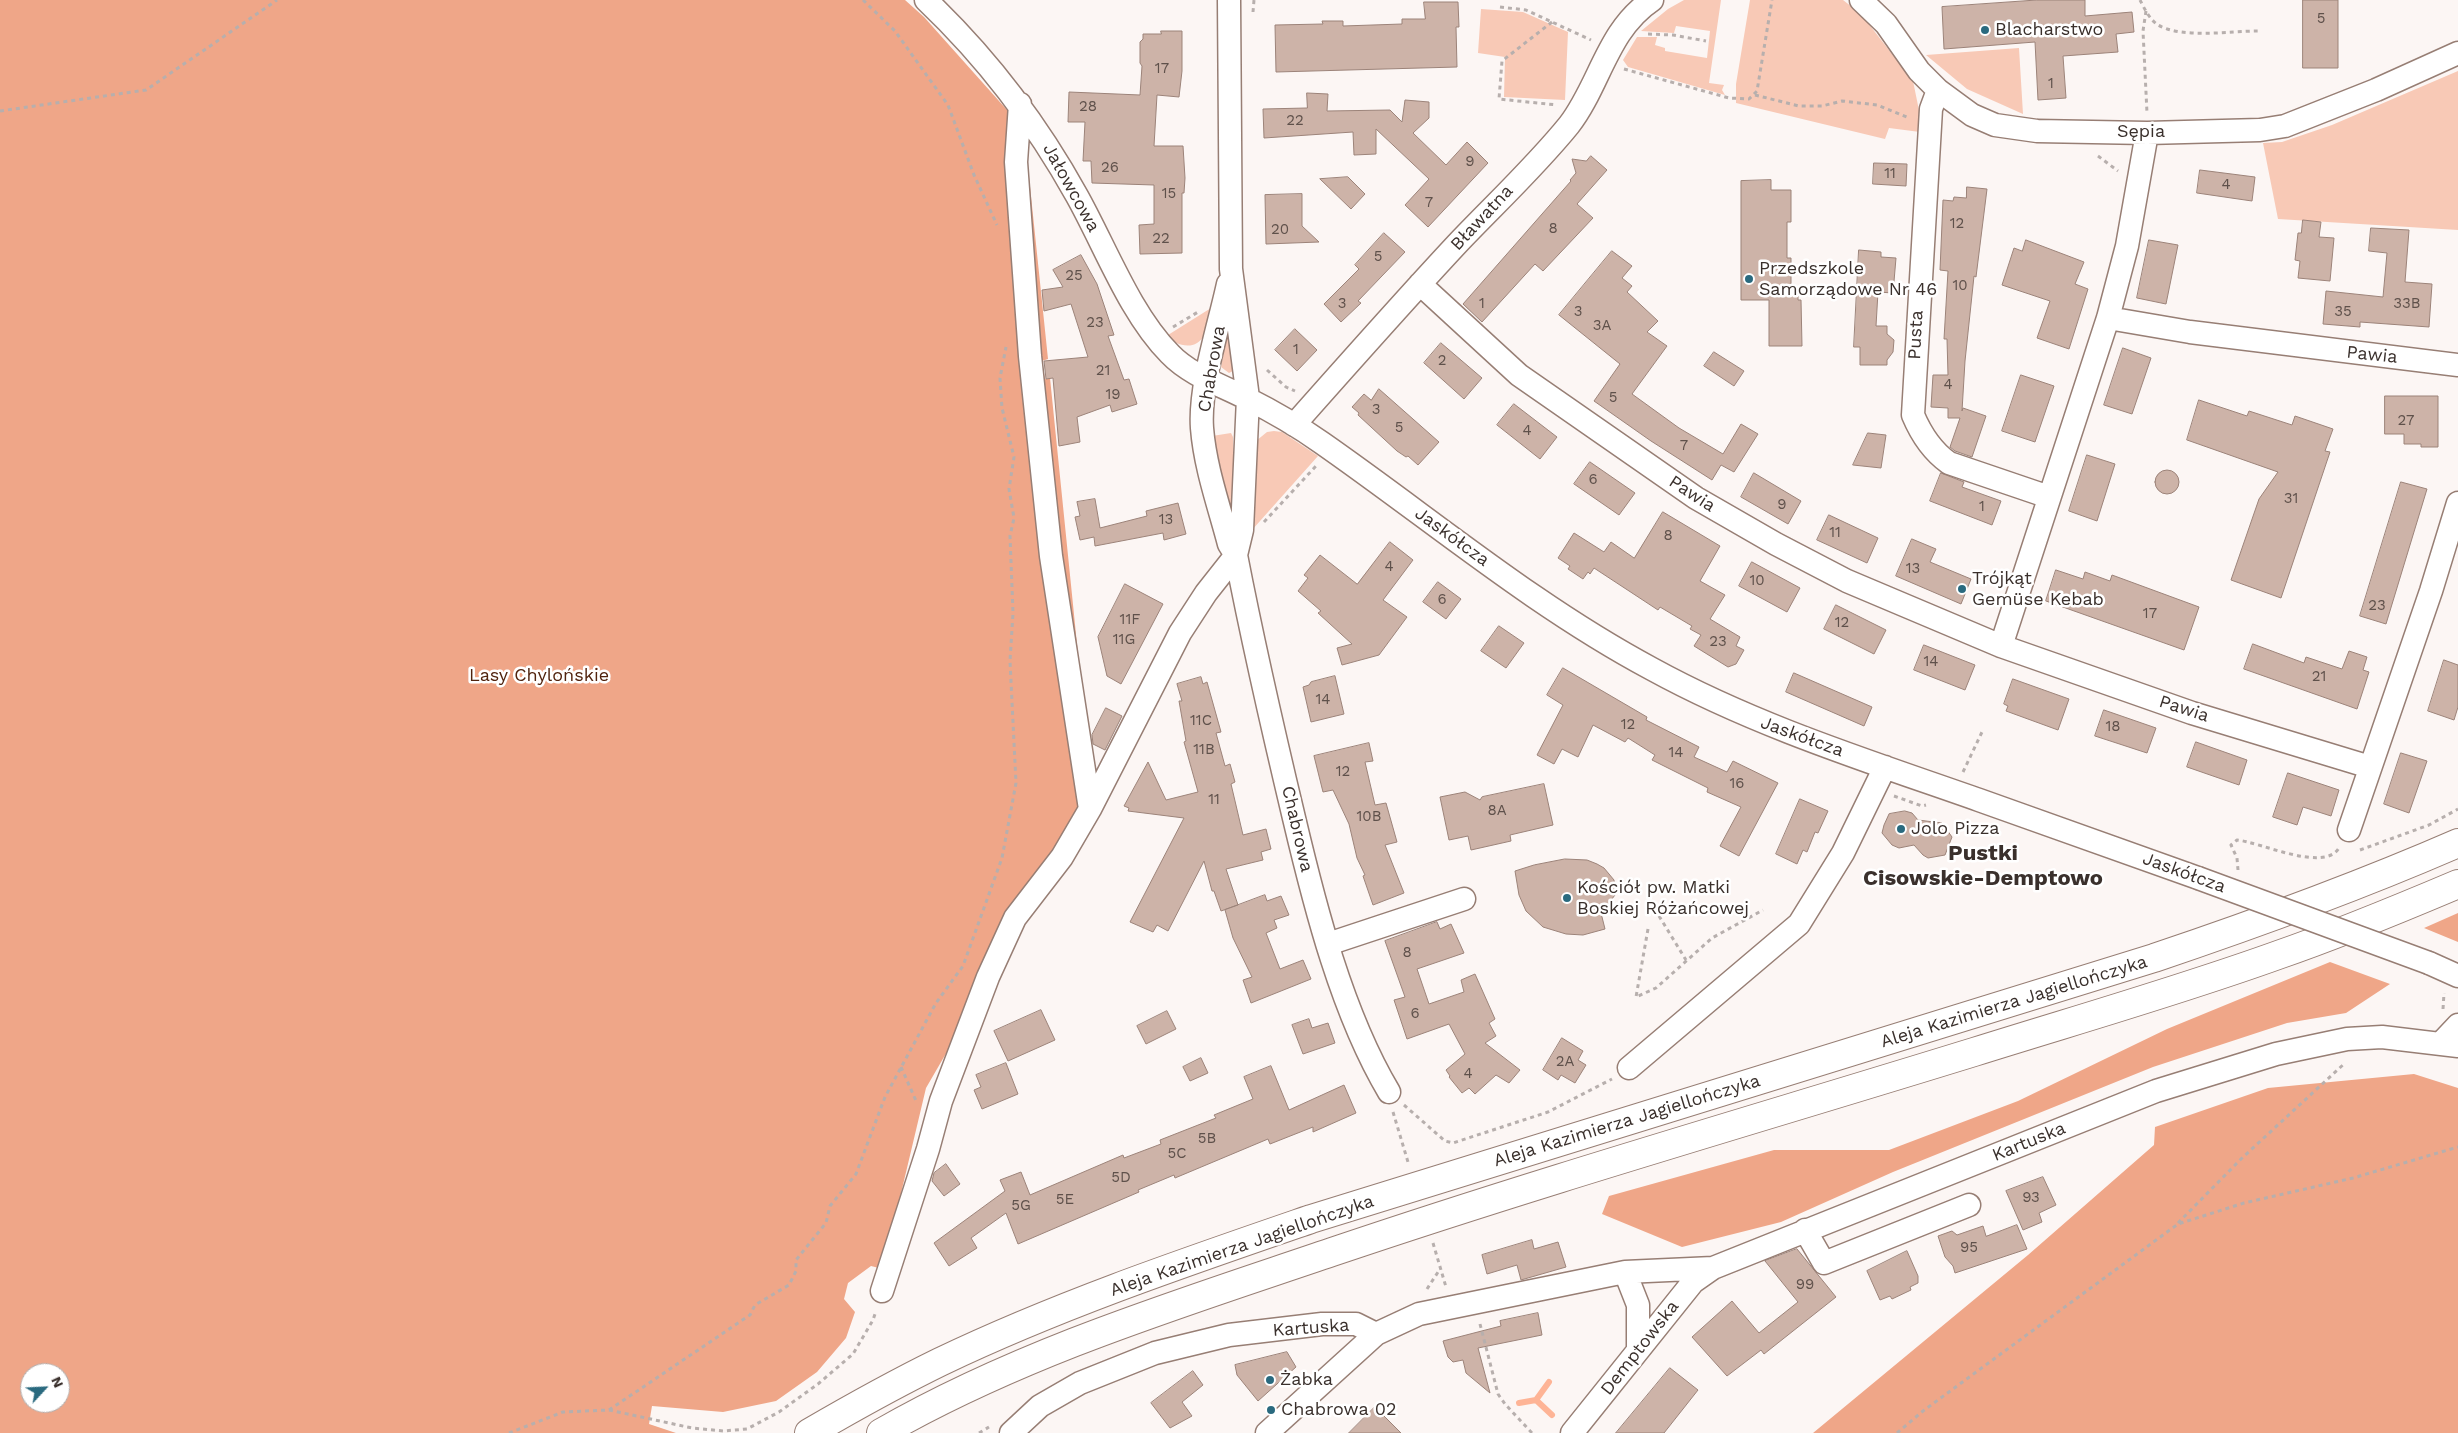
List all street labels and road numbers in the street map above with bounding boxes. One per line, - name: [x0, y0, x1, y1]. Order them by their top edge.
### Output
- street label: Sępia: [2117, 121, 2165, 143]
- street label: Jałowcowa: [1038, 140, 1104, 236]
- street label: Bławatna: [1446, 181, 1518, 255]
- street label: Pusta: [1904, 310, 1928, 360]
- street label: Chabrowa: [1194, 324, 1230, 414]
- street label: Pawia: [2346, 342, 2398, 368]
- street label: Pawia: [1665, 471, 1719, 517]
- street label: Jaskółcza: [1411, 503, 1493, 571]
- street label: Pawia: [2156, 691, 2212, 727]
- street label: Jaskółcza: [1758, 712, 1846, 762]
- street label: Chabrowa: [1277, 784, 1317, 874]
- street label: Jaskółcza: [2140, 848, 2228, 898]
- street label: Aleja Kazimierza Jagiellończyka: [1878, 951, 2150, 1053]
- street label: Aleja Kazimierza Jagiellończyka: [1491, 1070, 1763, 1172]
- street label: Kartuska: [1989, 1118, 2069, 1166]
- street label: Aleja Kazimierza Jagiellończyka: [1107, 1191, 1377, 1301]
- street label: Demptowska: [1596, 1296, 1684, 1400]
- street label: Kartuska: [1272, 1315, 1350, 1341]

